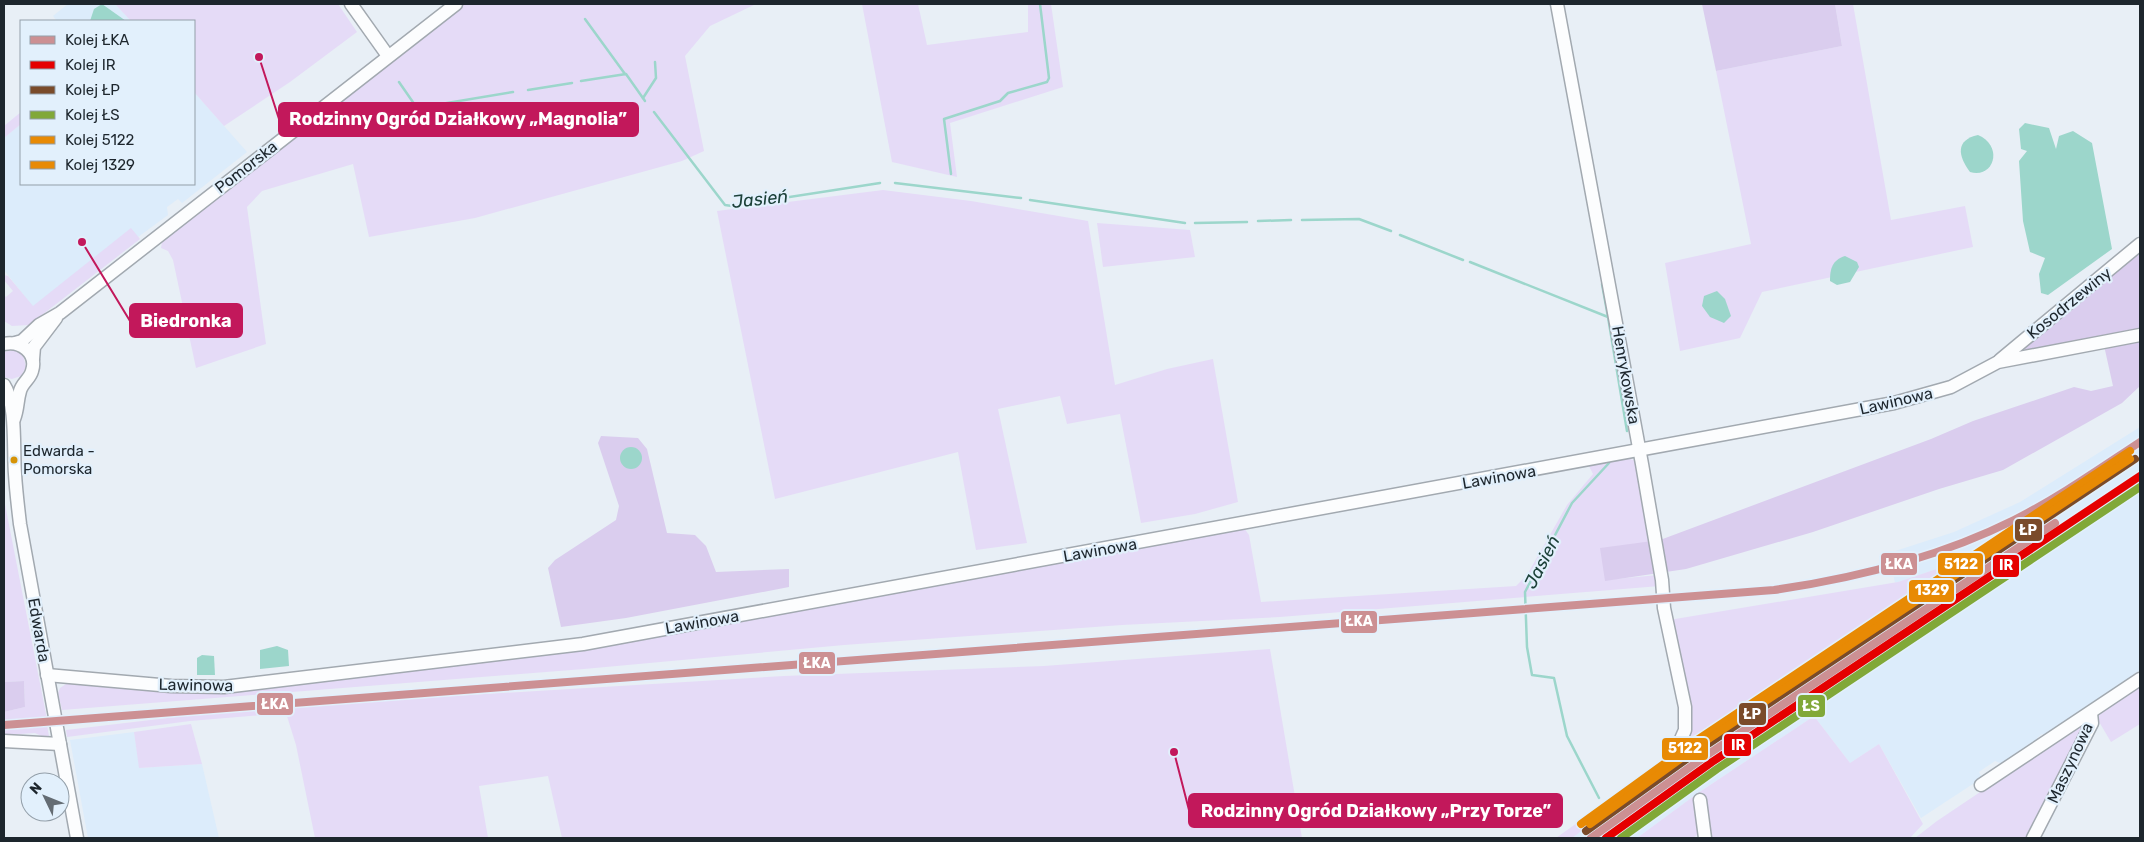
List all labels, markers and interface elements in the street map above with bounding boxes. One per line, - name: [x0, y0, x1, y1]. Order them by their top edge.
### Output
- legend: [20, 20, 195, 185]
- text: Kolej ŁKA: [65, 31, 129, 49]
- text: Kolej IR: [65, 56, 116, 74]
- text: Kolej ŁP: [65, 81, 120, 99]
- callout: Rodzinny Ogród Działkowy „Magnolia”: [279, 103, 638, 136]
- text: Kolej ŁS: [65, 106, 120, 124]
- text: Rodzinny Ogród Działkowy „Magnolia”: [289, 108, 627, 130]
- text: Kolej 5122: [65, 131, 135, 149]
- street label: Pomorska: [211, 137, 281, 197]
- text: Kolej 1329: [65, 156, 135, 174]
- water label: Jasień: [731, 185, 789, 213]
- street label: Kosodrzewiny: [2023, 263, 2115, 343]
- callout: Biedronka: [130, 304, 242, 337]
- text: Biedronka: [140, 310, 232, 332]
- street label: Henrykowska: [1608, 324, 1644, 426]
- street label: Lawinowa: [1858, 383, 1934, 419]
- place label: Edwarda - Pomorska: [23, 442, 95, 478]
- marker: Edwarda - Pomorska: [9, 455, 19, 465]
- street label: Lawinowa: [1461, 461, 1537, 493]
- line badge: ŁP: [2014, 518, 2043, 542]
- text: ŁP: [2019, 522, 2038, 539]
- water label: Jasień: [1519, 532, 1565, 592]
- street label: Lawinowa: [1062, 534, 1138, 566]
- line badge: ŁKA: [1880, 552, 1918, 576]
- line badge: 5122: [1937, 552, 1984, 576]
- line badge: IR: [1992, 554, 2020, 578]
- text: ŁKA: [1885, 556, 1913, 573]
- text: 5122: [1944, 556, 1978, 573]
- text: IR: [1999, 557, 2013, 574]
- line badge: 1329: [1908, 579, 1955, 603]
- text: 1329: [1915, 582, 1949, 599]
- street label: Edwarda: [24, 596, 54, 664]
- street label: Lawinowa: [664, 606, 740, 638]
- line badge: ŁKA: [1340, 610, 1378, 634]
- text: ŁKA: [1345, 613, 1373, 630]
- line badge: ŁKA: [798, 651, 836, 675]
- text: ŁKA: [803, 655, 831, 672]
- street label: Lawinowa: [159, 675, 233, 695]
- line badge: ŁKA: [256, 692, 294, 716]
- line badge: ŁS: [1797, 694, 1826, 718]
- text: ŁKA: [261, 696, 289, 713]
- text: ŁS: [1802, 698, 1820, 715]
- line badge: ŁP: [1738, 702, 1767, 726]
- text: ŁP: [1743, 706, 1762, 723]
- street label: Maszynowa: [2043, 720, 2097, 806]
- line badge: IR: [1723, 733, 1752, 757]
- line badge: 5122: [1661, 737, 1709, 761]
- text: IR: [1731, 737, 1745, 754]
- text: 5122: [1668, 740, 1702, 757]
- north arrow: [20, 772, 70, 822]
- text: N: [26, 779, 46, 798]
- callout: Rodzinny Ogród Działkowy „Przy Torze”: [1189, 794, 1562, 827]
- text: Rodzinny Ogród Działkowy „Przy Torze”: [1201, 800, 1552, 822]

